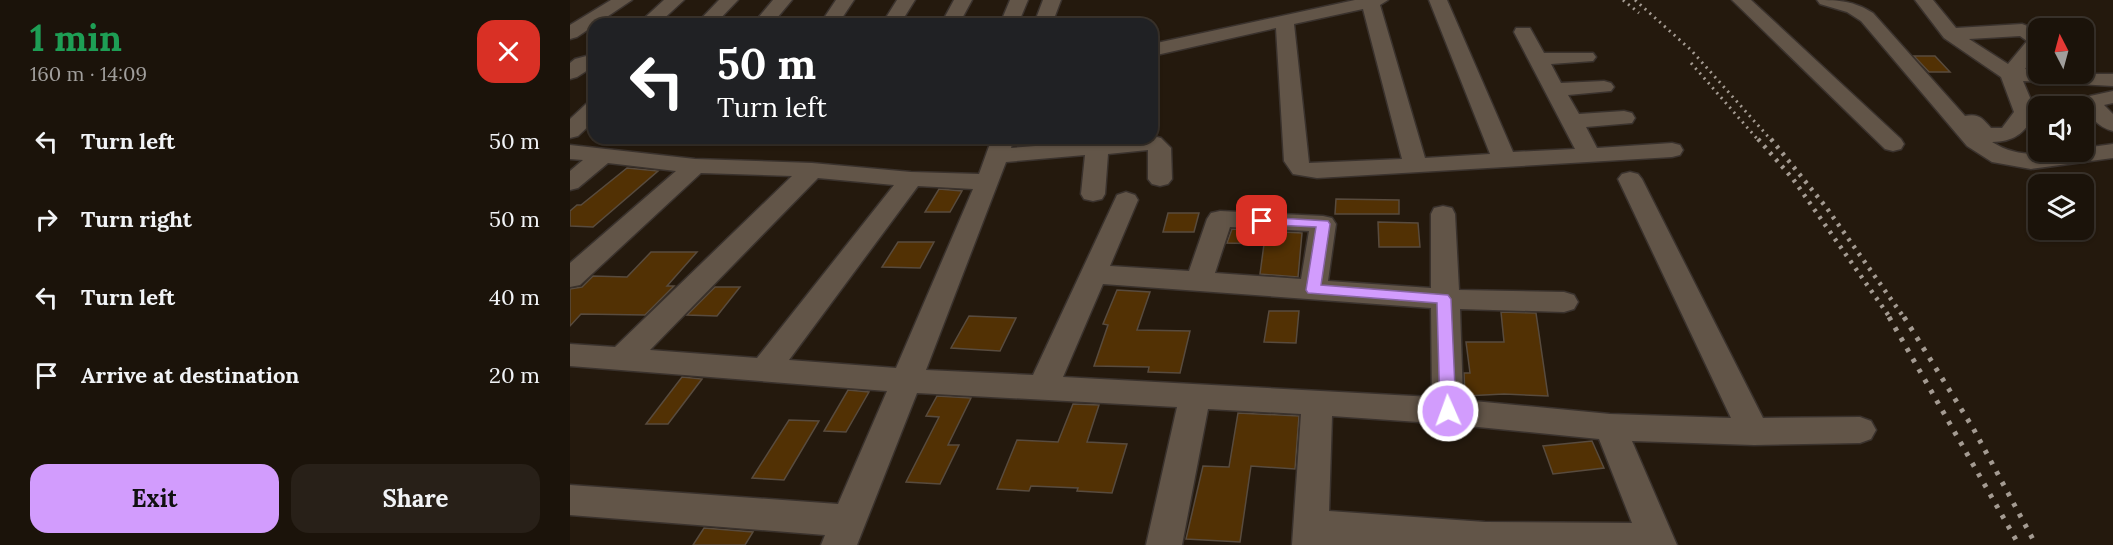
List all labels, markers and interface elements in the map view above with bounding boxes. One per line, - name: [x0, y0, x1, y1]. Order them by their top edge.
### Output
- text: 1 min: [30, 15, 122, 61]
- north arrow: [2028, 18, 2094, 84]
- map controls: [2028, 18, 2094, 240]
- button: close: [477, 20, 540, 83]
- text: 50 m: [717, 37, 816, 91]
- icon: left: [618, 42, 696, 120]
- text: 160 m · 14:09: [30, 61, 147, 86]
- text: Turn left: [717, 90, 827, 124]
- button: sound: [2028, 96, 2094, 162]
- icon: left: [30, 125, 63, 158]
- text: Turn left: [81, 127, 175, 155]
- text: 50 m: [489, 127, 540, 155]
- button: layers: [2028, 174, 2094, 240]
- pin: [1236, 195, 1287, 246]
- icon: right: [30, 203, 63, 236]
- icon: arrive: [1245, 204, 1278, 237]
- text: Turn right: [81, 205, 192, 233]
- text: 50 m: [489, 205, 540, 233]
- icon: left: [30, 281, 63, 314]
- text: Turn left: [81, 283, 175, 311]
- text: 40 m: [489, 283, 540, 311]
- icon: arrive: [30, 359, 63, 392]
- text: Arrive at destination: [81, 361, 299, 389]
- text: 20 m: [489, 361, 540, 389]
- position arrow: [1416, 379, 1480, 443]
- button: Exit: [30, 464, 279, 533]
- button: Share: [291, 464, 540, 533]

